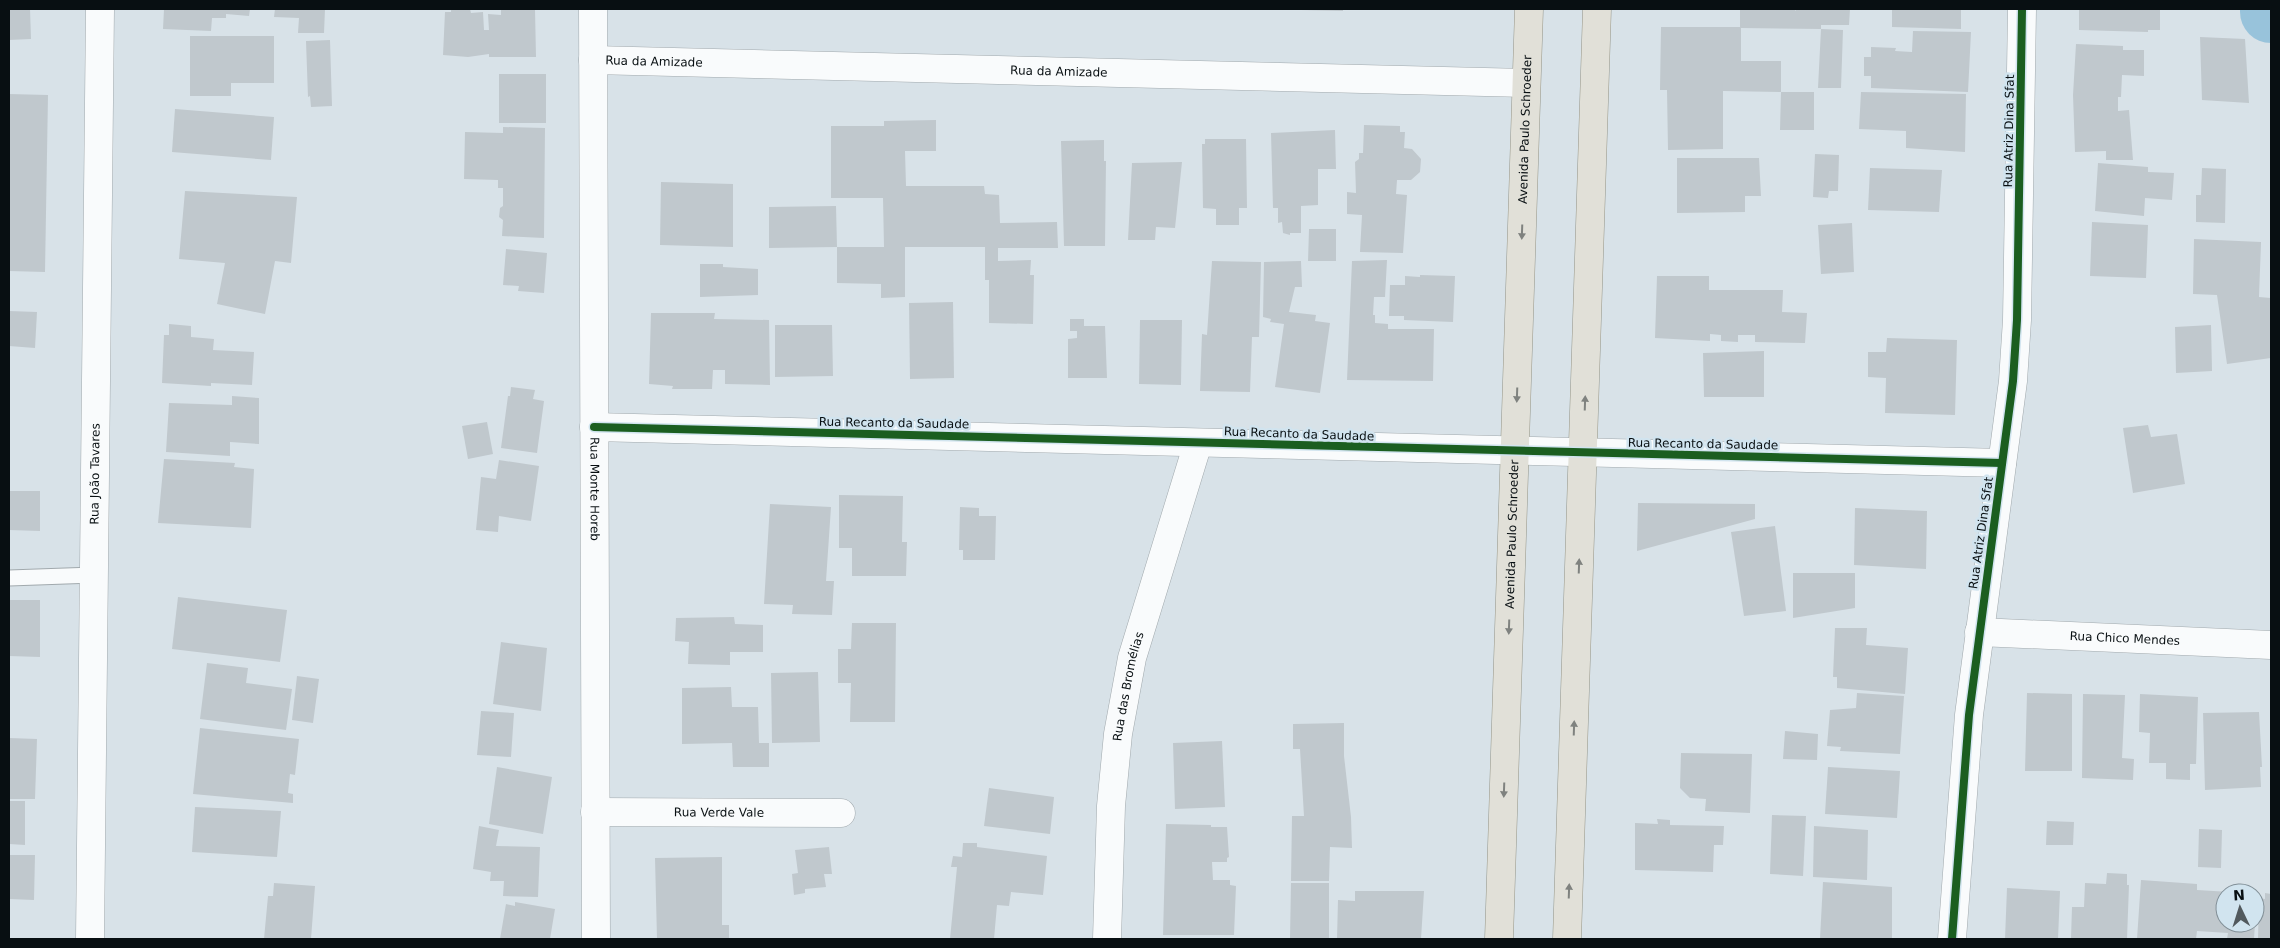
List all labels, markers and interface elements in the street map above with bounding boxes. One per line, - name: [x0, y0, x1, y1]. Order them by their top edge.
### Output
- street label: Rua da Amizade: [605, 53, 703, 70]
- street label: Avenida Paulo Schroeder: [1516, 55, 1535, 204]
- street label: Rua da Amizade: [1010, 63, 1108, 80]
- street label: Rua Atriz Dina Sfat: [2001, 74, 2017, 188]
- one-way arrow: [1518, 225, 1526, 241]
- one-way arrow: [1512, 387, 1520, 403]
- one-way arrow: [1581, 395, 1589, 411]
- street label: Rua Recanto da Saudade: [819, 415, 969, 431]
- street label: Rua João Tavares: [87, 423, 103, 525]
- street label: Rua Recanto da Saudade: [1224, 424, 1374, 444]
- street label: Rua Recanto da Saudade: [1628, 436, 1778, 452]
- street label: Rua Monte Horeb: [587, 437, 602, 541]
- street label: Avenida Paulo Schroeder: [1503, 459, 1521, 609]
- street label: Rua Atriz Dina Sfat: [1966, 476, 1996, 590]
- one-way arrow: [1576, 557, 1584, 573]
- one-way arrow: [1504, 619, 1512, 635]
- street label: Rua Chico Mendes: [2069, 629, 2180, 648]
- street label: Rua das Bromélias: [1110, 630, 1147, 742]
- one-way arrow: [1570, 720, 1578, 736]
- one-way arrow: [1499, 782, 1507, 798]
- street label: Rua Verde Vale: [674, 805, 764, 820]
- one-way arrow: [1565, 882, 1573, 898]
- north arrow: [2215, 883, 2265, 933]
- text: N: [2233, 887, 2245, 903]

